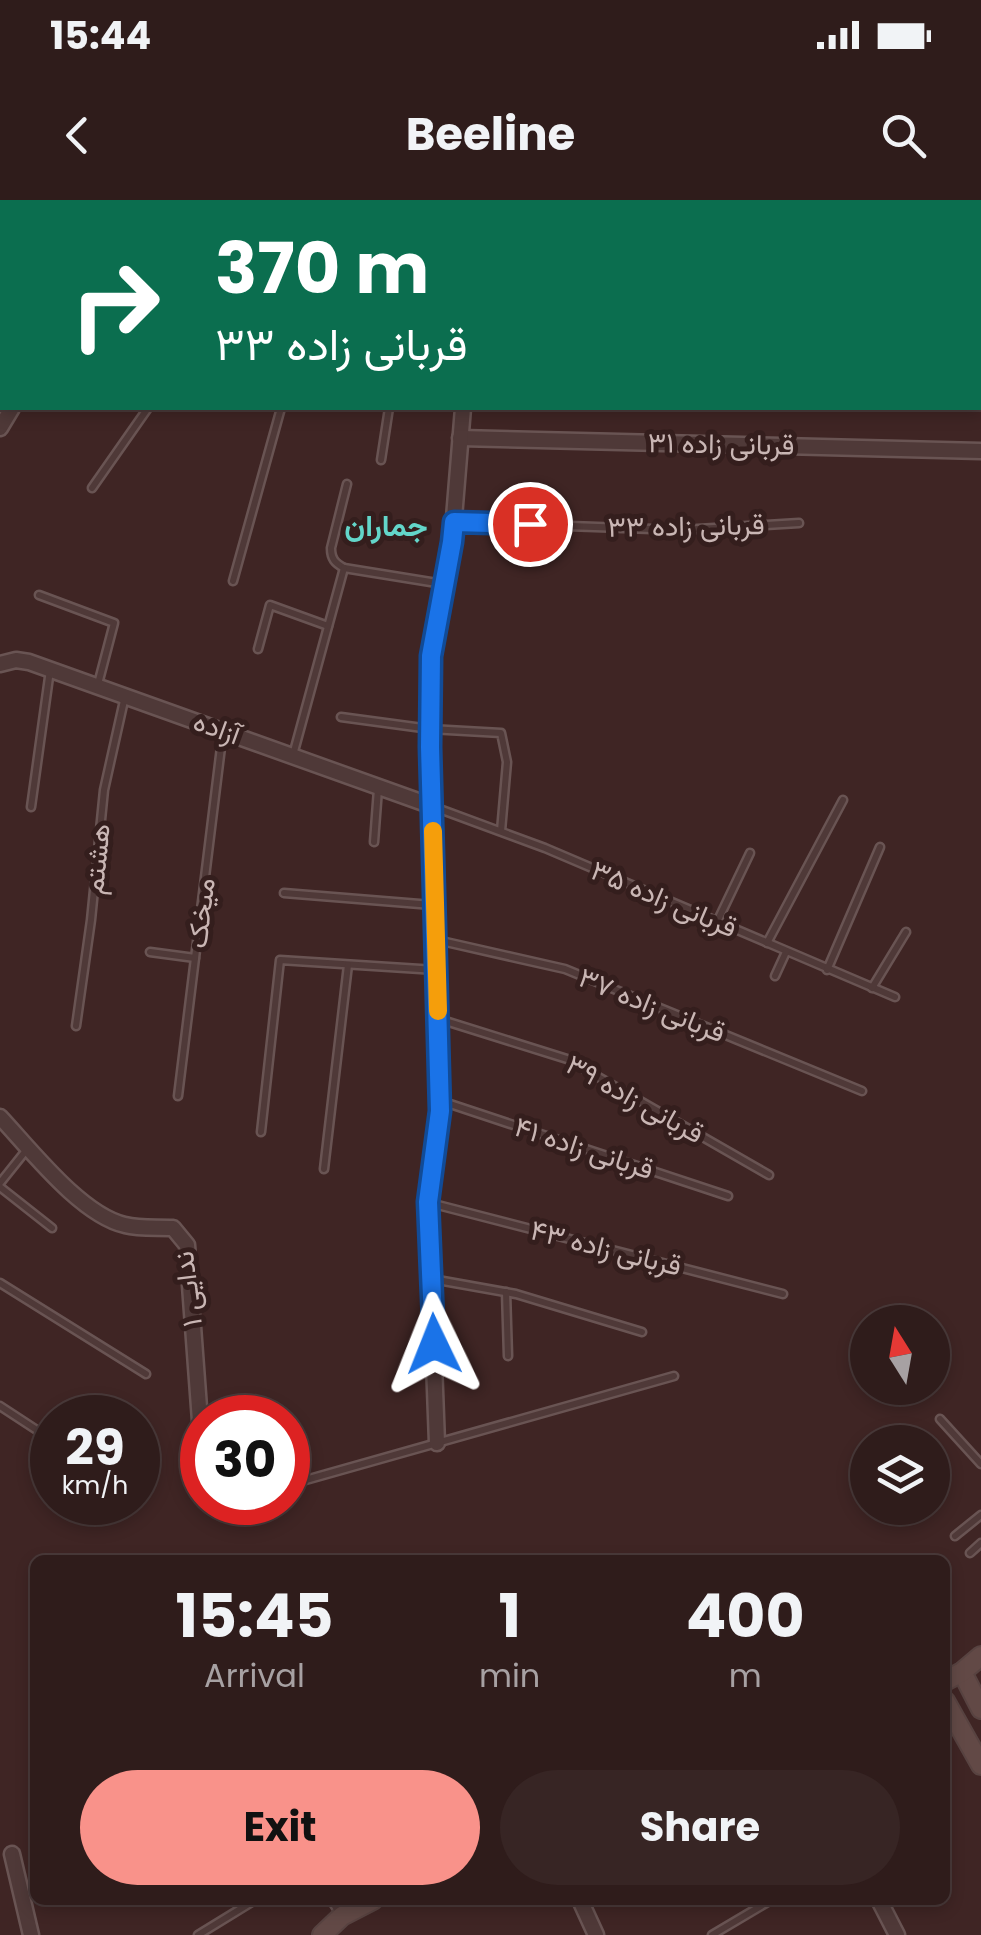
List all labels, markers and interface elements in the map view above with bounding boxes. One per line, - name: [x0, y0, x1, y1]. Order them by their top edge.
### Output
- text: 15:44: [50, 9, 151, 62]
- text: Beeline: [406, 103, 575, 166]
- icon: back: [50, 108, 105, 163]
- icon: search: [876, 108, 931, 163]
- text: 370 m: [215, 219, 429, 318]
- icon: right: [50, 240, 180, 370]
- text: قربانی زاده ۳۳: [215, 313, 468, 376]
- street label: قربانی زاده ۳۱: [647, 423, 795, 465]
- pin: [488, 482, 573, 567]
- icon: arrive: [503, 497, 558, 552]
- district label: جماران: [344, 504, 428, 547]
- street label: قربانی زاده ۳۳: [607, 505, 765, 547]
- street label: آزاده: [188, 702, 248, 755]
- street label: هشتم: [74, 822, 120, 896]
- street label: قربانی زاده ۳۵: [585, 851, 743, 947]
- street label: میخک: [177, 876, 225, 950]
- street label: قربانی زاده ۳۷: [573, 958, 731, 1052]
- street label: قربانی زاده ۳۹: [559, 1045, 711, 1153]
- street label: قربانی زاده ۴۱: [509, 1107, 659, 1189]
- street label: قربانی زاده ۴۳: [526, 1210, 686, 1286]
- street label: ندایی ۱: [164, 1249, 212, 1329]
- position arrow: [382, 1292, 486, 1396]
- north arrow: [850, 1305, 950, 1405]
- map controls: [850, 1305, 950, 1525]
- speed limit sign: 30: [180, 1395, 310, 1525]
- text: 29: [65, 1412, 125, 1483]
- button: layers: [850, 1425, 950, 1525]
- text: km/h: [62, 1468, 128, 1503]
- text: 15:45: [175, 1574, 334, 1658]
- text: 1: [498, 1574, 521, 1658]
- text: 400: [686, 1574, 805, 1658]
- text: Arrival: [204, 1653, 305, 1698]
- text: min: [479, 1653, 540, 1698]
- text: m: [729, 1653, 762, 1698]
- button: Exit: [80, 1770, 480, 1885]
- button: Share: [500, 1770, 900, 1885]

